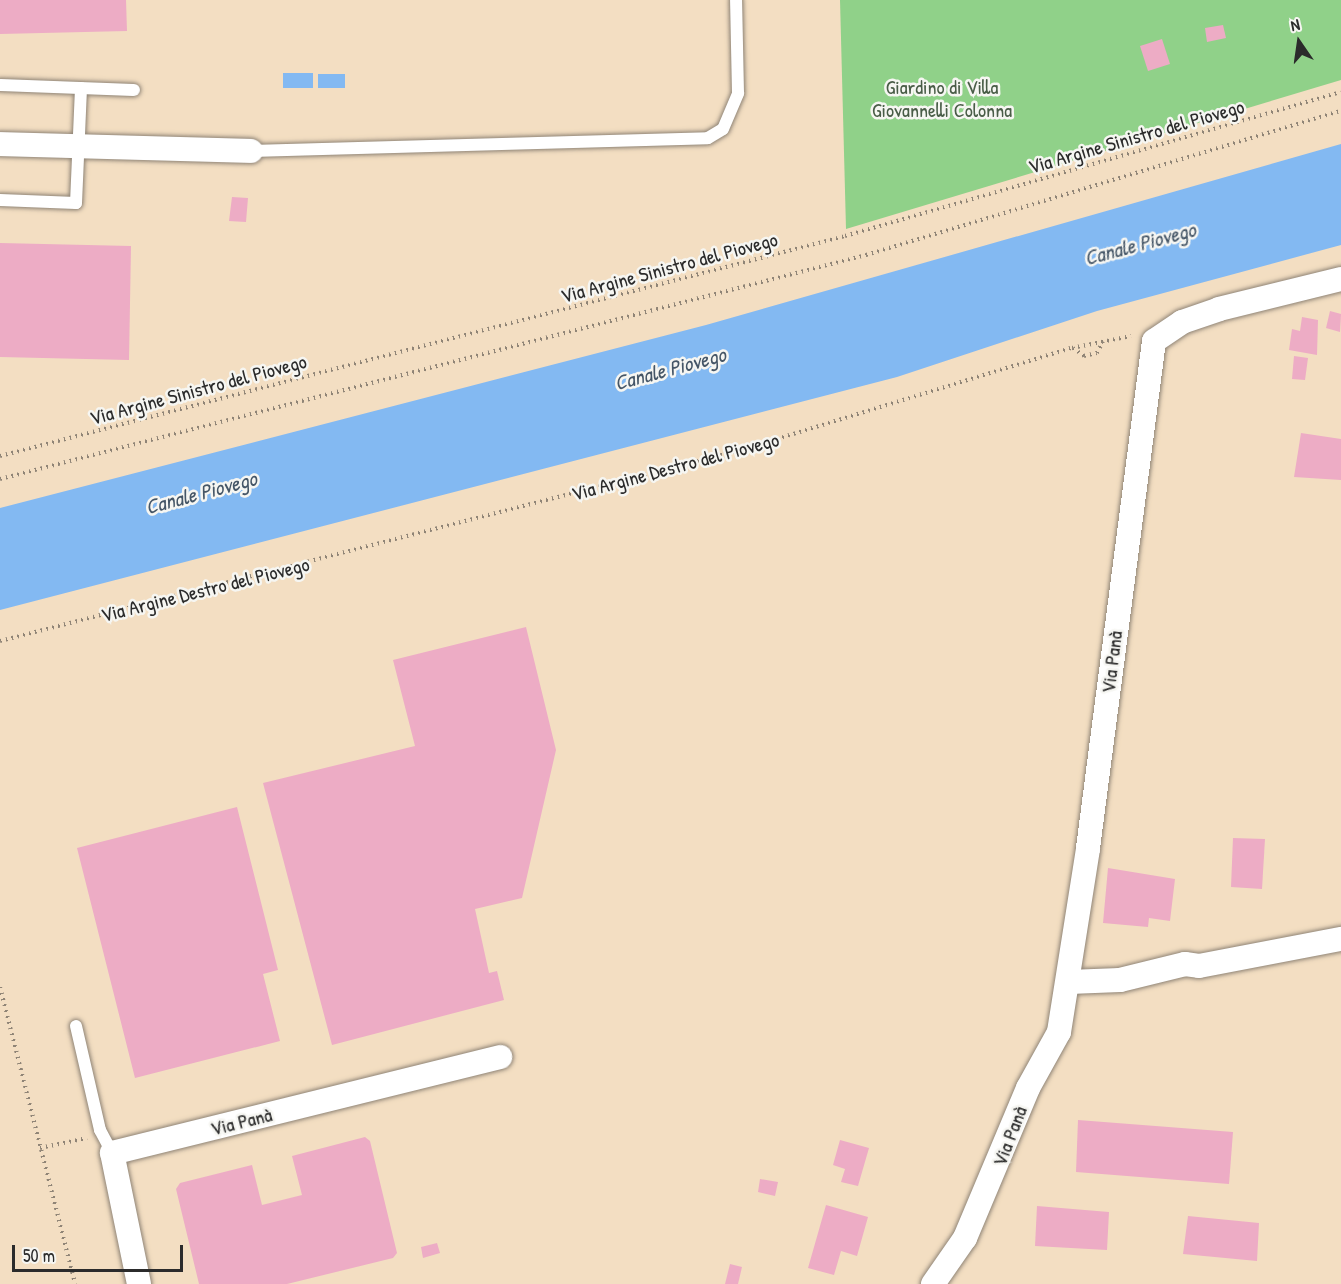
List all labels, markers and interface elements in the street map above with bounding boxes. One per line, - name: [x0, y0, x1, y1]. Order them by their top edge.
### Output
- north arrow: [1269, 12, 1329, 72]
- text: N: [1288, 13, 1302, 36]
- park label: Giardino di Villa Giovannelli Colonna: [872, 74, 1012, 121]
- street label: Via Argine Sinistro del Piovego: [1025, 94, 1247, 178]
- water label: Canale Piovego: [1082, 217, 1198, 271]
- street label: Via Argine Sinistro del Piovego: [558, 226, 780, 308]
- water label: Canale Piovego: [612, 342, 728, 396]
- street label: Via Argine Sinistro del Piovego: [87, 348, 309, 430]
- street label: Via Argine Destro del Piovego: [569, 427, 781, 505]
- water label: Canale Piovego: [143, 466, 259, 520]
- street label: Via Argine Destro del Piovego: [98, 551, 312, 627]
- street label: Via Panà: [1095, 630, 1127, 694]
- street label: Via Panà: [208, 1102, 274, 1140]
- street label: Via Panà: [987, 1103, 1031, 1169]
- scale bar: [15, 1233, 186, 1271]
- text: 50 m: [23, 1243, 55, 1268]

